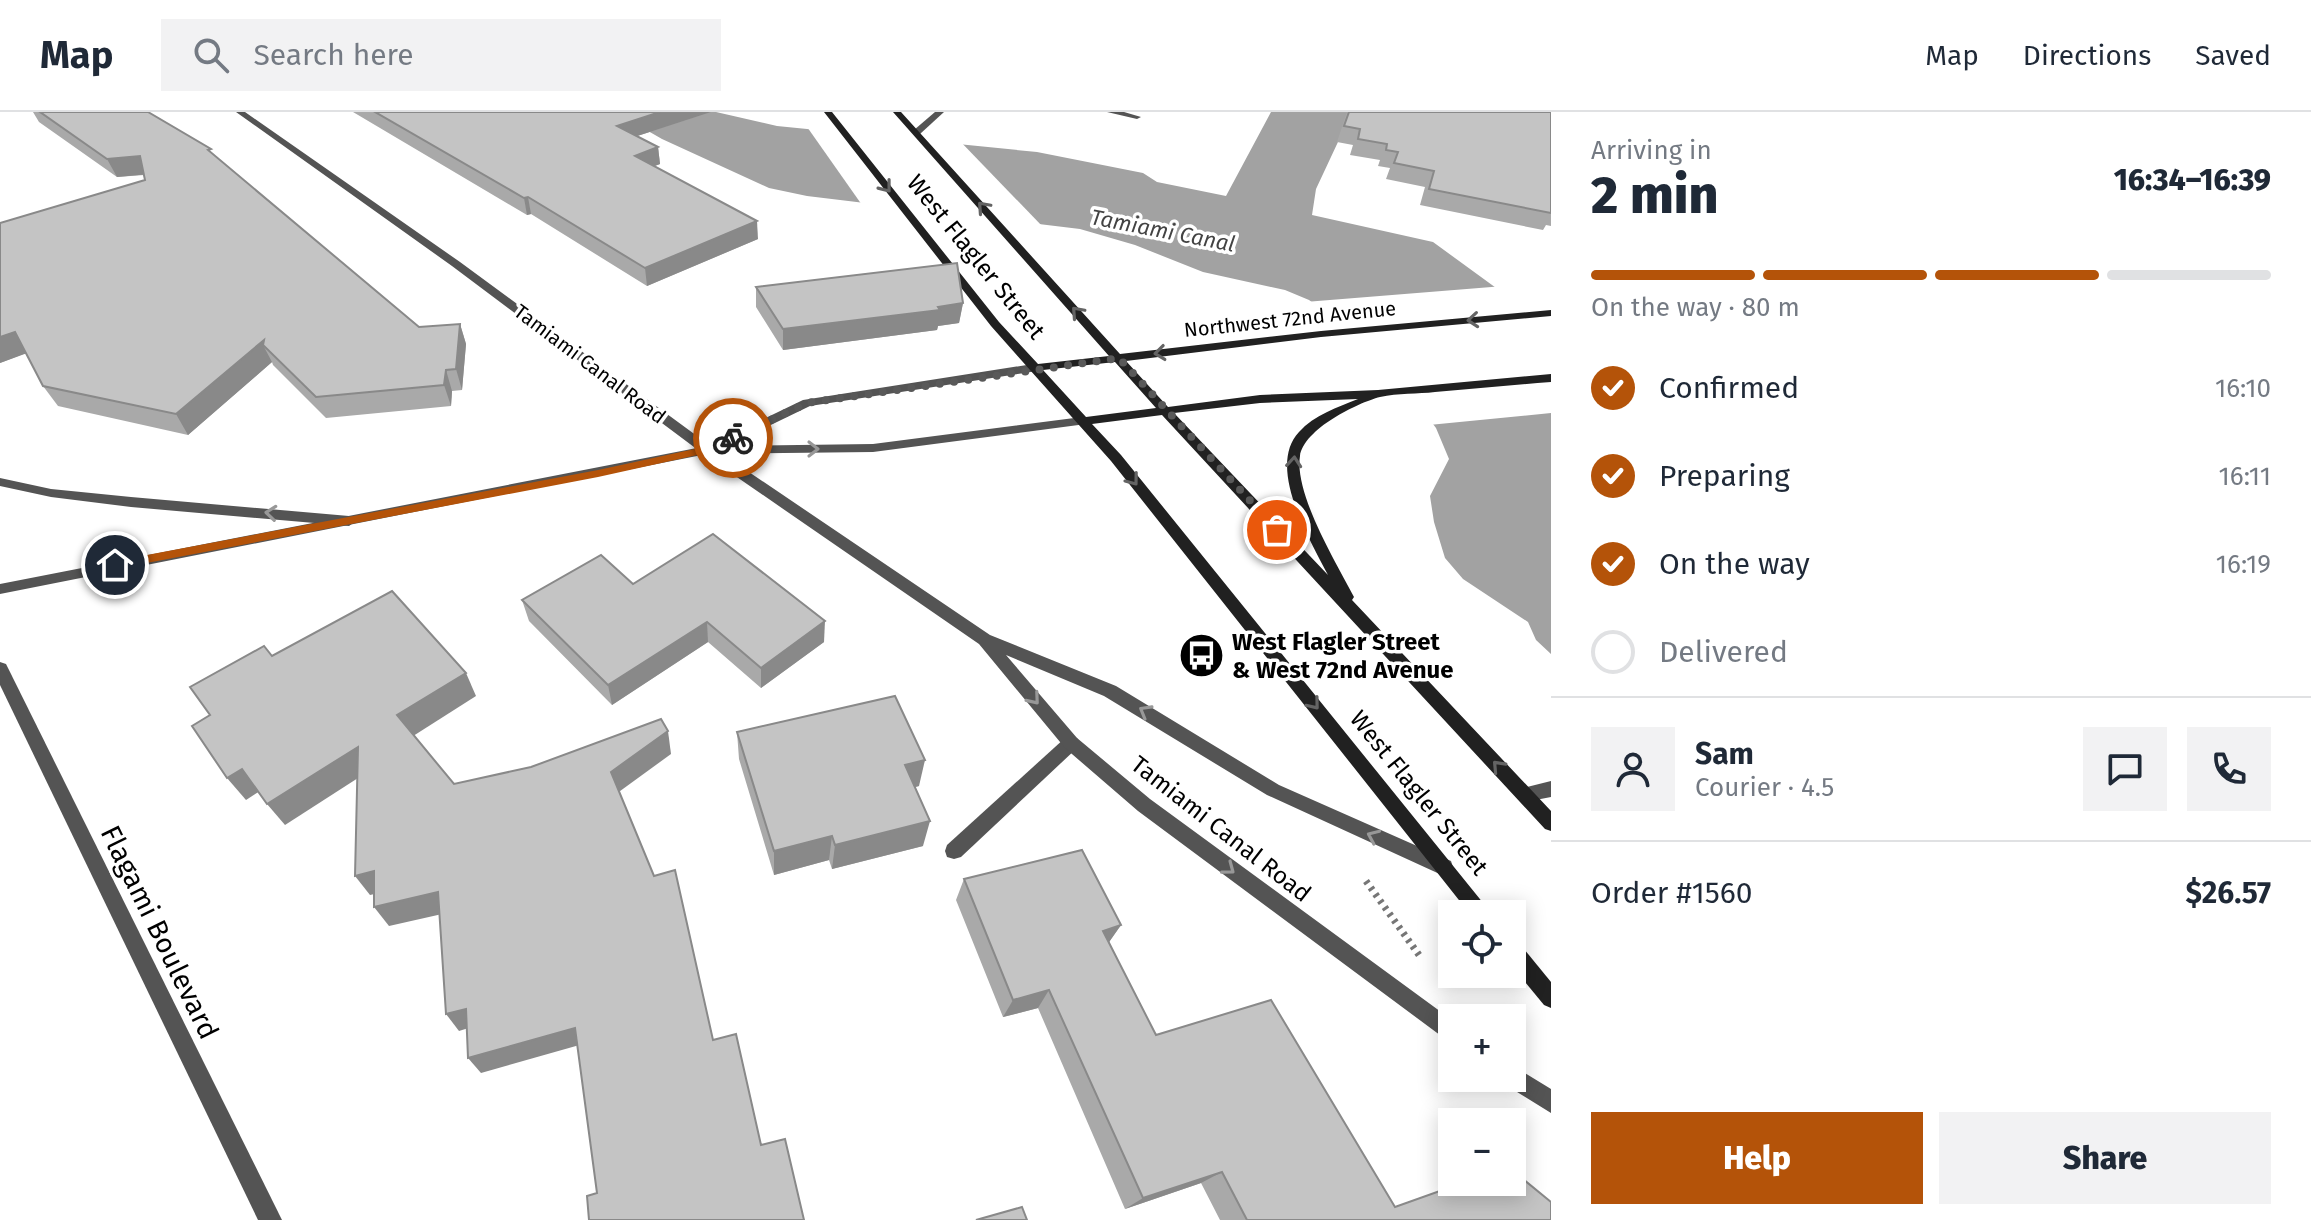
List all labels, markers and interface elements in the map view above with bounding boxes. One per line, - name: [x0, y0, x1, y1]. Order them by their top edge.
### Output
- search box: [161, 19, 721, 91]
- text: Map: [40, 32, 113, 78]
- icon: search: [189, 33, 233, 77]
- text: Search here: [253, 37, 414, 73]
- text: Map: [1925, 39, 1979, 72]
- text: Directions: [2023, 39, 2151, 72]
- text: Saved: [2195, 39, 2271, 72]
- text: Arriving in: [1591, 135, 1712, 166]
- text: 16:34–16:39: [2114, 162, 2271, 198]
- text: 2 min: [1591, 164, 1718, 227]
- street label: West Flagler Street: [901, 169, 1051, 345]
- one-way arrow: [876, 178, 891, 192]
- one-way arrow: [979, 202, 993, 217]
- water label: Tamiami Canal: [1089, 203, 1237, 258]
- text: On the way · 80 m: [1591, 292, 1800, 323]
- street label: Northwest 72nd Avenue: [1183, 296, 1397, 342]
- street label: Tamiami Canal Road: [509, 299, 671, 429]
- one-way arrow: [1072, 307, 1086, 322]
- one-way arrow: [1466, 312, 1479, 329]
- one-way arrow: [1153, 344, 1167, 361]
- icon: check: [1591, 366, 1635, 410]
- text: Confirmed: [1659, 370, 1799, 406]
- text: 16:10: [2215, 373, 2271, 404]
- courier: [693, 398, 773, 478]
- icon: bike: [711, 416, 755, 460]
- one-way arrow: [807, 440, 820, 458]
- icon: check: [1591, 454, 1635, 498]
- one-way arrow: [1285, 455, 1302, 468]
- text: Preparing: [1659, 458, 1790, 494]
- text: 16:11: [2219, 461, 2271, 492]
- one-way arrow: [1124, 471, 1138, 486]
- pin: [1243, 496, 1311, 564]
- one-way arrow: [264, 504, 277, 521]
- icon: bag: [1255, 508, 1299, 552]
- pin: [81, 531, 149, 599]
- icon: check: [1591, 542, 1635, 586]
- icon: home: [93, 543, 137, 587]
- text: On the way: [1659, 546, 1810, 582]
- text: 16:19: [2216, 549, 2271, 580]
- place label: West Flagler Street & West 72nd Avenue: [1232, 628, 1454, 684]
- bus stop icon: West Flagler Street & West 72nd Avenue: [1177, 632, 1225, 680]
- text: Delivered: [1659, 634, 1788, 670]
- one-way arrow: [1024, 689, 1039, 704]
- one-way arrow: [1305, 695, 1319, 710]
- one-way arrow: [1139, 705, 1154, 721]
- street label: West Flagler Street: [1344, 705, 1494, 881]
- button: person: [1591, 727, 1675, 811]
- button: chat: [2083, 727, 2167, 811]
- button: phone: [2187, 727, 2271, 811]
- text: Sam: [1695, 736, 1754, 772]
- street label: Tamiami Canal Road: [1126, 750, 1316, 908]
- one-way arrow: [1493, 760, 1507, 775]
- text: Courier · 4.5: [1695, 772, 1834, 803]
- street label: Flagami Boulevard: [94, 820, 225, 1044]
- one-way arrow: [1367, 829, 1381, 845]
- one-way arrow: [1220, 860, 1234, 874]
- text: Order #1560: [1591, 875, 1753, 911]
- text: $26.57: [2186, 875, 2271, 911]
- map controls: [1438, 900, 1526, 1196]
- button: locate: [1438, 900, 1526, 988]
- button: +: [1438, 1004, 1526, 1092]
- button: −: [1438, 1108, 1526, 1196]
- button: Help: [1591, 1112, 1923, 1204]
- button: Share: [1939, 1112, 2271, 1204]

